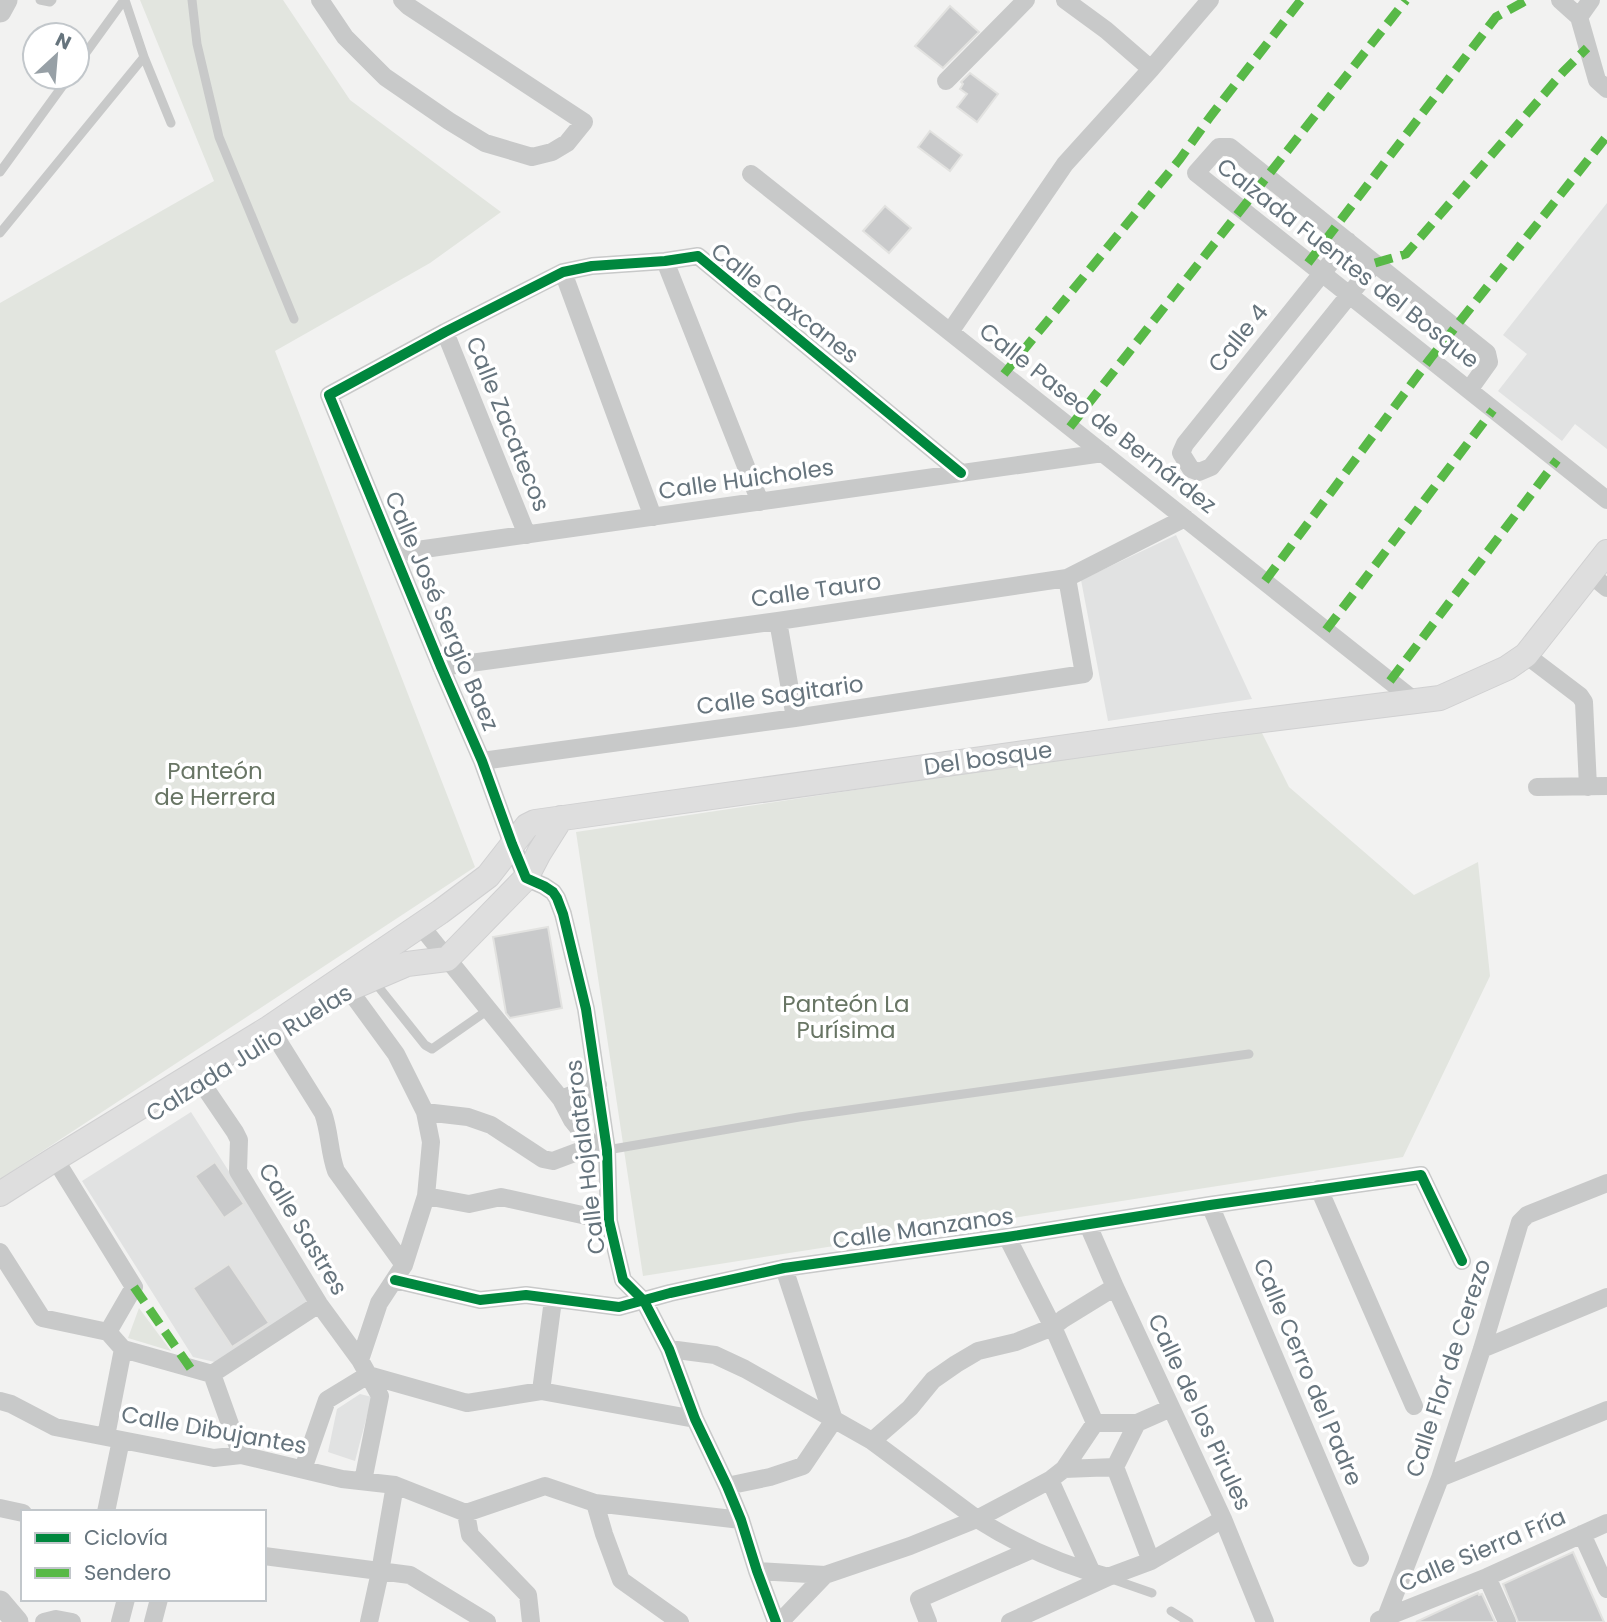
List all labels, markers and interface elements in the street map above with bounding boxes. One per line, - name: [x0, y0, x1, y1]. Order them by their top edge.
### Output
- north arrow: [21, 21, 91, 91]
- text: N: [51, 26, 76, 56]
- street label: Calzada Fuentes del Bosque: [1210, 150, 1486, 376]
- street label: Calle Caxcanes: [704, 235, 866, 371]
- street label: Calle 4: [1201, 297, 1275, 379]
- street label: Calle Paseo de Bernárdez: [973, 315, 1223, 521]
- street label: Calle Zacatecos: [458, 332, 558, 516]
- street label: Calle Huicholes: [656, 451, 836, 507]
- street label: Calle José Sergio Baez: [377, 486, 507, 736]
- street label: Calle Tauro: [749, 565, 883, 615]
- street label: Calle Sagitario: [695, 667, 865, 723]
- street label: Del bosque: [922, 733, 1054, 783]
- park label: Panteón de Herrera: [154, 755, 276, 813]
- street label: Calzada Julio Ruelas: [140, 977, 358, 1129]
- park label: Panteón La Purísima: [782, 988, 910, 1046]
- street label: Calle Hojalateros: [557, 1058, 613, 1256]
- street label: Calle Sastres: [251, 1157, 355, 1301]
- street label: Calle Manzanos: [830, 1199, 1016, 1257]
- street label: Calle Cerro del Padre: [1246, 1253, 1370, 1491]
- street label: Calle Flor de Cerezo: [1398, 1255, 1498, 1481]
- street label: Calle de los Pirules: [1140, 1308, 1260, 1516]
- street label: Calle Dibujantes: [119, 1398, 309, 1462]
- street label: Calle Sierra Fría: [1394, 1500, 1570, 1600]
- legend: [21, 1510, 266, 1601]
- text: Ciclovía: [84, 1523, 168, 1552]
- text: Sendero: [84, 1558, 171, 1587]

